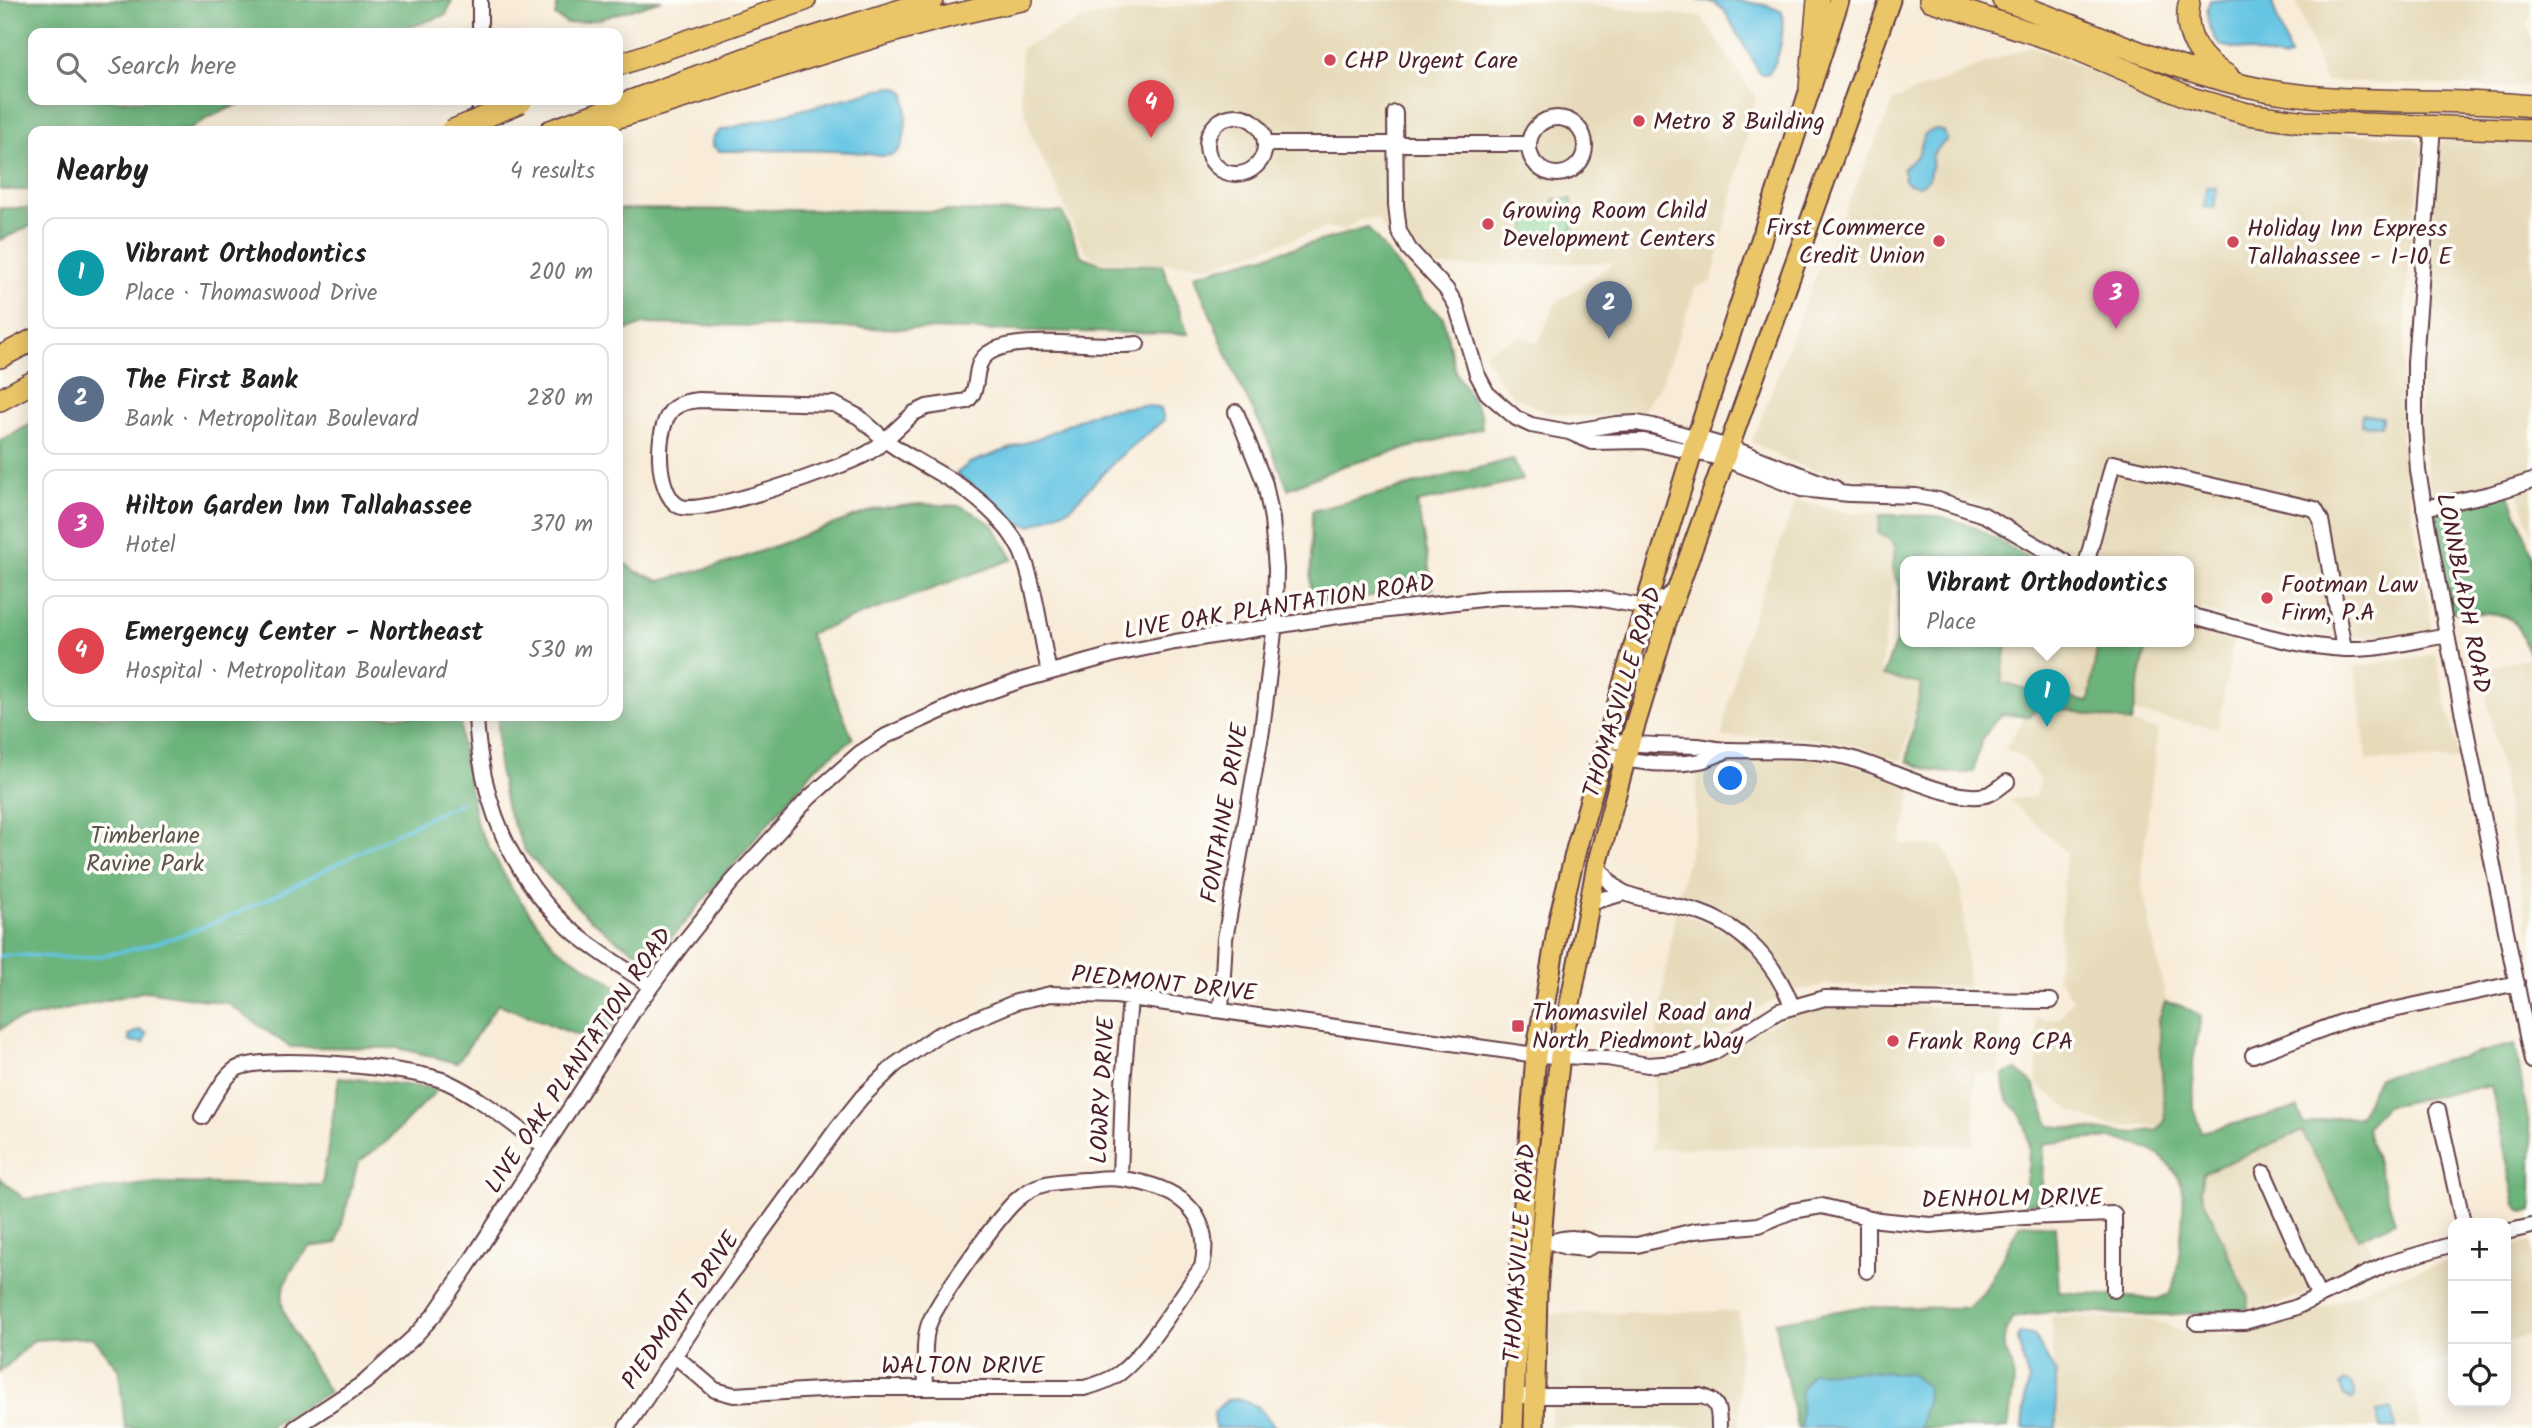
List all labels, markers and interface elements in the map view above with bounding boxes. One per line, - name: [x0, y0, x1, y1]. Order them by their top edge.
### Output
- search box: [28, 28, 623, 105]
- place label: CHP Urgent Care: [1344, 42, 1518, 81]
- text: Search here: [108, 46, 236, 88]
- icon: search: [52, 48, 90, 86]
- marker: CHP Urgent Care: [1322, 52, 1338, 68]
- pin: 4: [1128, 80, 1174, 138]
- place label: Metro 8 Building: [1653, 103, 1825, 142]
- marker: Metro 8 Building: [1631, 113, 1647, 129]
- text: Nearby: [56, 148, 148, 196]
- text: 4 results: [510, 154, 595, 190]
- place label: Growing Room Child Development Centers: [1502, 192, 1715, 259]
- place label: First Commerce Credit Union: [1766, 209, 1925, 276]
- place label: Holiday Inn Express Tallahassee - I-10 E: [2247, 210, 2453, 277]
- marker: Growing Room Child Development Centers: [1480, 216, 1496, 232]
- marker: First Commerce Credit Union: [1931, 233, 1947, 249]
- text: Vibrant Orthodontics: [125, 234, 367, 276]
- marker: Holiday Inn Express Tallahassee - I-10 E: [2225, 234, 2241, 250]
- text: 1: [78, 255, 84, 291]
- text: 200 m: [529, 255, 593, 291]
- pin: 3: [2093, 271, 2139, 329]
- text: Place · Thomaswood Drive: [125, 276, 377, 312]
- pin: 2: [1586, 281, 1632, 339]
- text: The First Bank: [125, 360, 297, 402]
- text: 2: [74, 381, 88, 417]
- text: 280 m: [527, 381, 593, 417]
- text: Bank · Metropolitan Boulevard: [125, 402, 418, 438]
- text: Hilton Garden Inn Tallahassee: [125, 486, 472, 528]
- street label: LONNBLADH ROAD: [2424, 490, 2501, 697]
- text: 3: [75, 507, 87, 543]
- text: 370 m: [530, 507, 593, 543]
- text: Hotel: [125, 528, 176, 564]
- popup: [1900, 556, 2194, 647]
- text: Vibrant Orthodontics: [1926, 563, 2168, 605]
- street label: LIVE OAK PLANTATION ROAD: [1121, 564, 1437, 651]
- place label: Footman Law Firm, P.A: [2281, 566, 2419, 633]
- street label: THOMASVILLE ROAD: [1573, 582, 1674, 803]
- marker: Footman Law Firm, P.A: [2259, 590, 2275, 606]
- text: Place: [1926, 605, 1976, 641]
- text: Emergency Center - Northeast: [125, 612, 483, 654]
- text: 4: [75, 633, 87, 669]
- text: 530 m: [528, 633, 593, 669]
- text: Hospital · Metropolitan Boulevard: [125, 654, 447, 690]
- pin: 1: [2024, 669, 2070, 727]
- street label: FONTAINE DRIVE: [1190, 719, 1261, 906]
- your location: [1713, 761, 1747, 795]
- park label: Timberlane Ravine Park: [86, 817, 205, 884]
- street label: LIVE OAK PLANTATION ROAD: [475, 920, 683, 1202]
- street label: PIEDMONT DRIVE: [1069, 955, 1259, 1014]
- place label: Thomasvilel Road and North Piedmont Way: [1532, 994, 1752, 1061]
- street label: LOWRY DRIVE: [1080, 1014, 1127, 1165]
- marker: Thomasvilel Road and North Piedmont Way: [1510, 1018, 1526, 1034]
- place label: Frank Rong CPA: [1907, 1023, 2073, 1062]
- marker: Frank Rong CPA: [1885, 1033, 1901, 1049]
- street label: THOMASVILLE ROAD: [1493, 1143, 1548, 1364]
- street label: DENHOLM DRIVE: [1921, 1178, 2104, 1221]
- map controls: [2448, 1218, 2511, 1407]
- button: +: [2448, 1218, 2511, 1281]
- street label: PIEDMONT DRIVE: [612, 1223, 751, 1398]
- button: −: [2448, 1281, 2511, 1344]
- button: locate: [2448, 1344, 2511, 1407]
- street label: WALTON DRIVE: [881, 1347, 1046, 1386]

